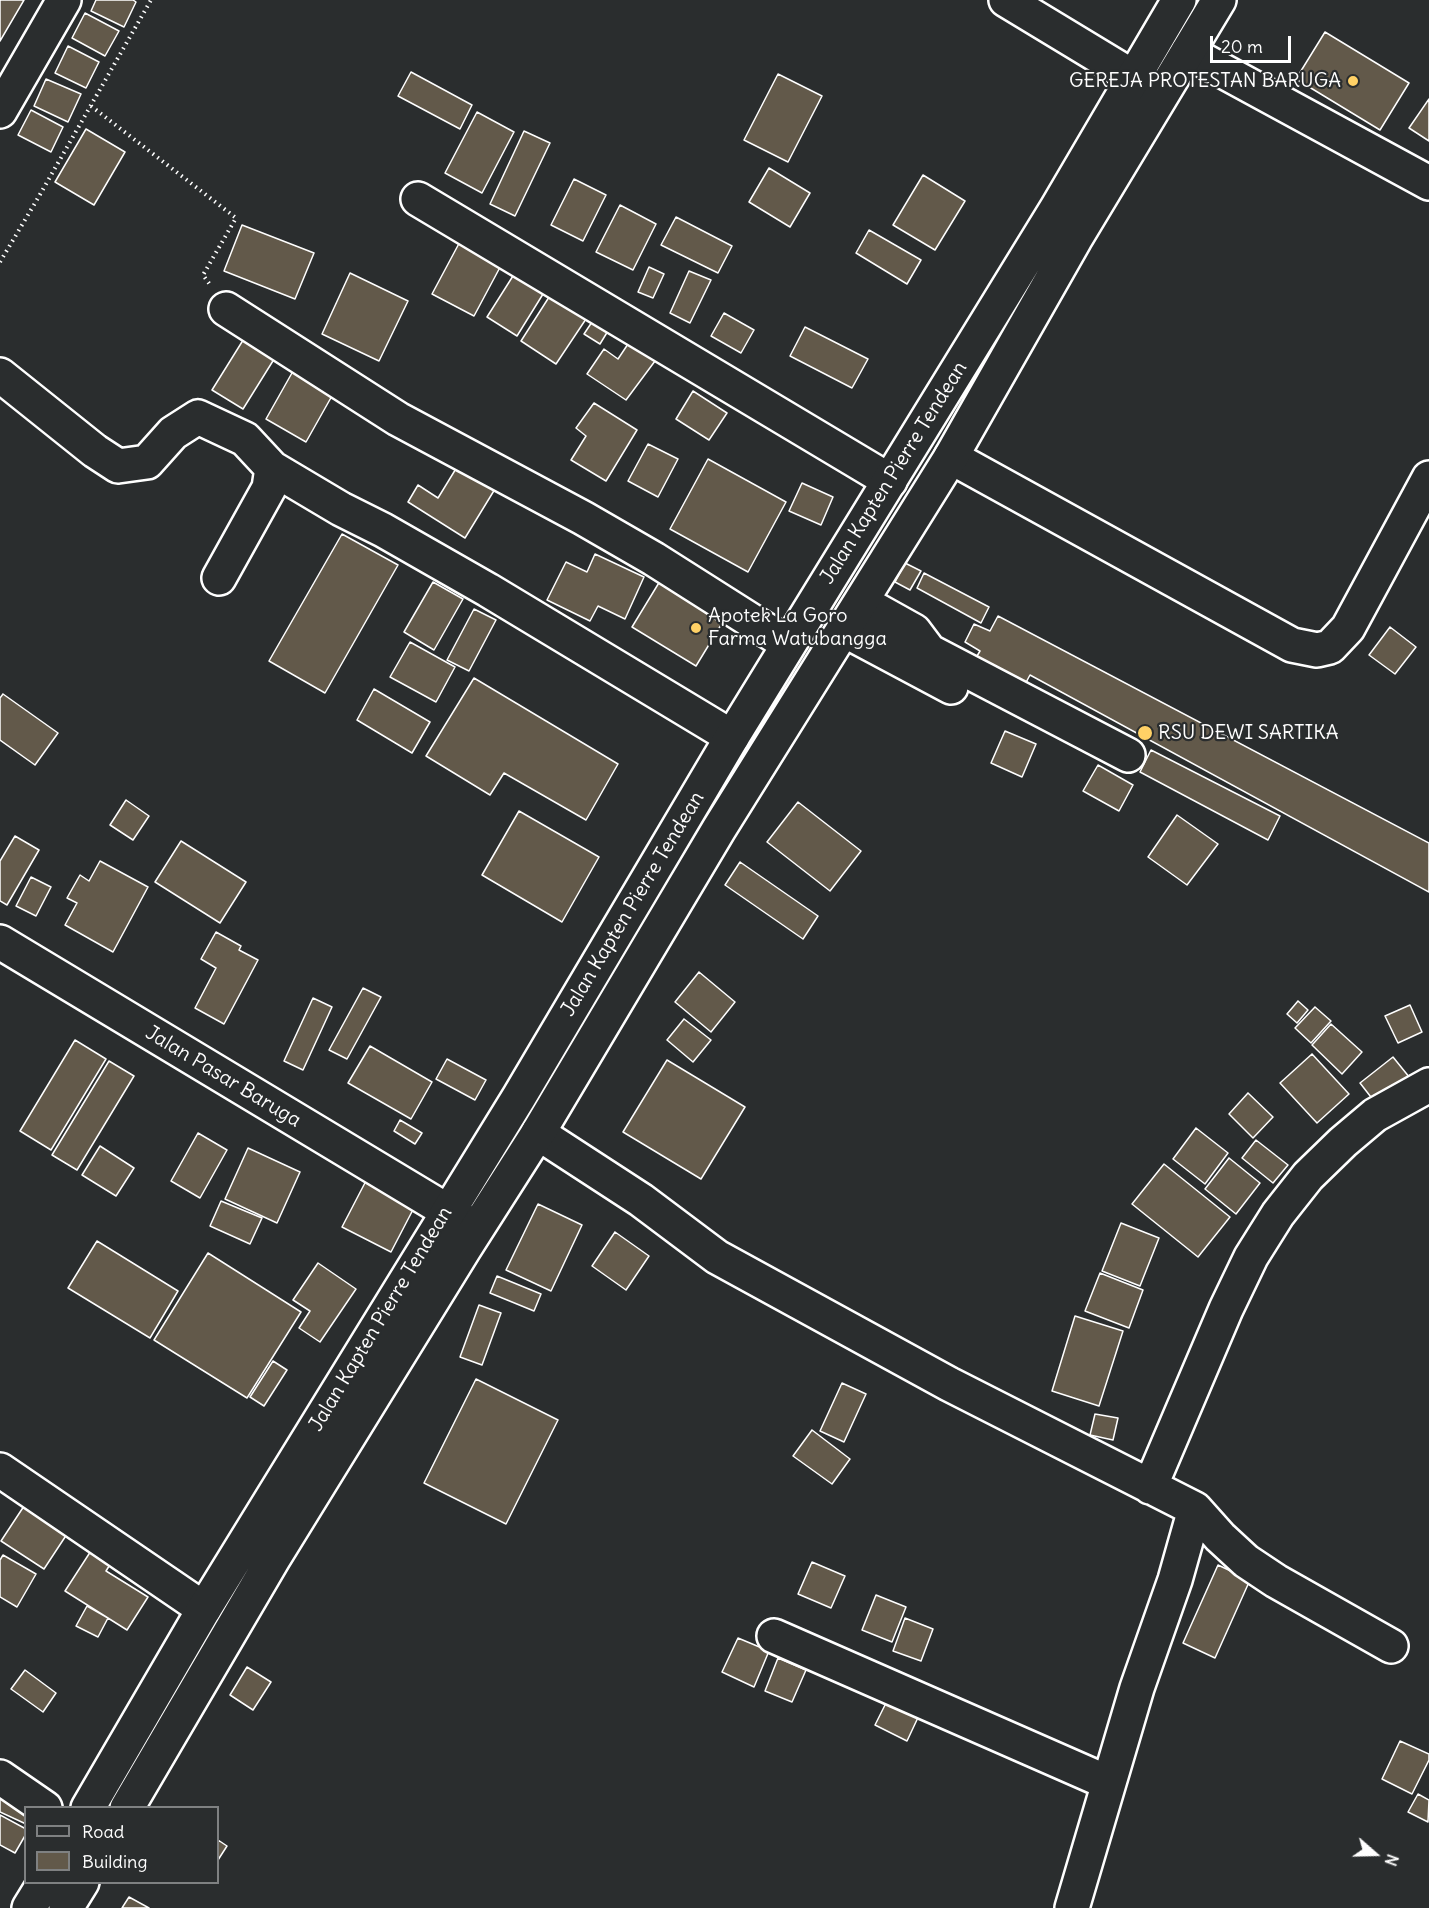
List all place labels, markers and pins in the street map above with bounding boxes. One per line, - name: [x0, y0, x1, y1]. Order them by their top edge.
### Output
- place label: GEREJA PROTESTAN BARUGA: [1069, 69, 1341, 93]
- marker: GEREJA PROTESTAN BARUGA: [1346, 74, 1360, 88]
- place label: Apotek La Goro Farma Watubangga: [708, 604, 887, 651]
- marker: Apotek La Goro Farma Watubangga: [689, 621, 703, 635]
- place label: RSU DEWI SARTIKA: [1158, 721, 1338, 745]
- marker: RSU DEWI SARTIKA: [1136, 724, 1154, 742]

